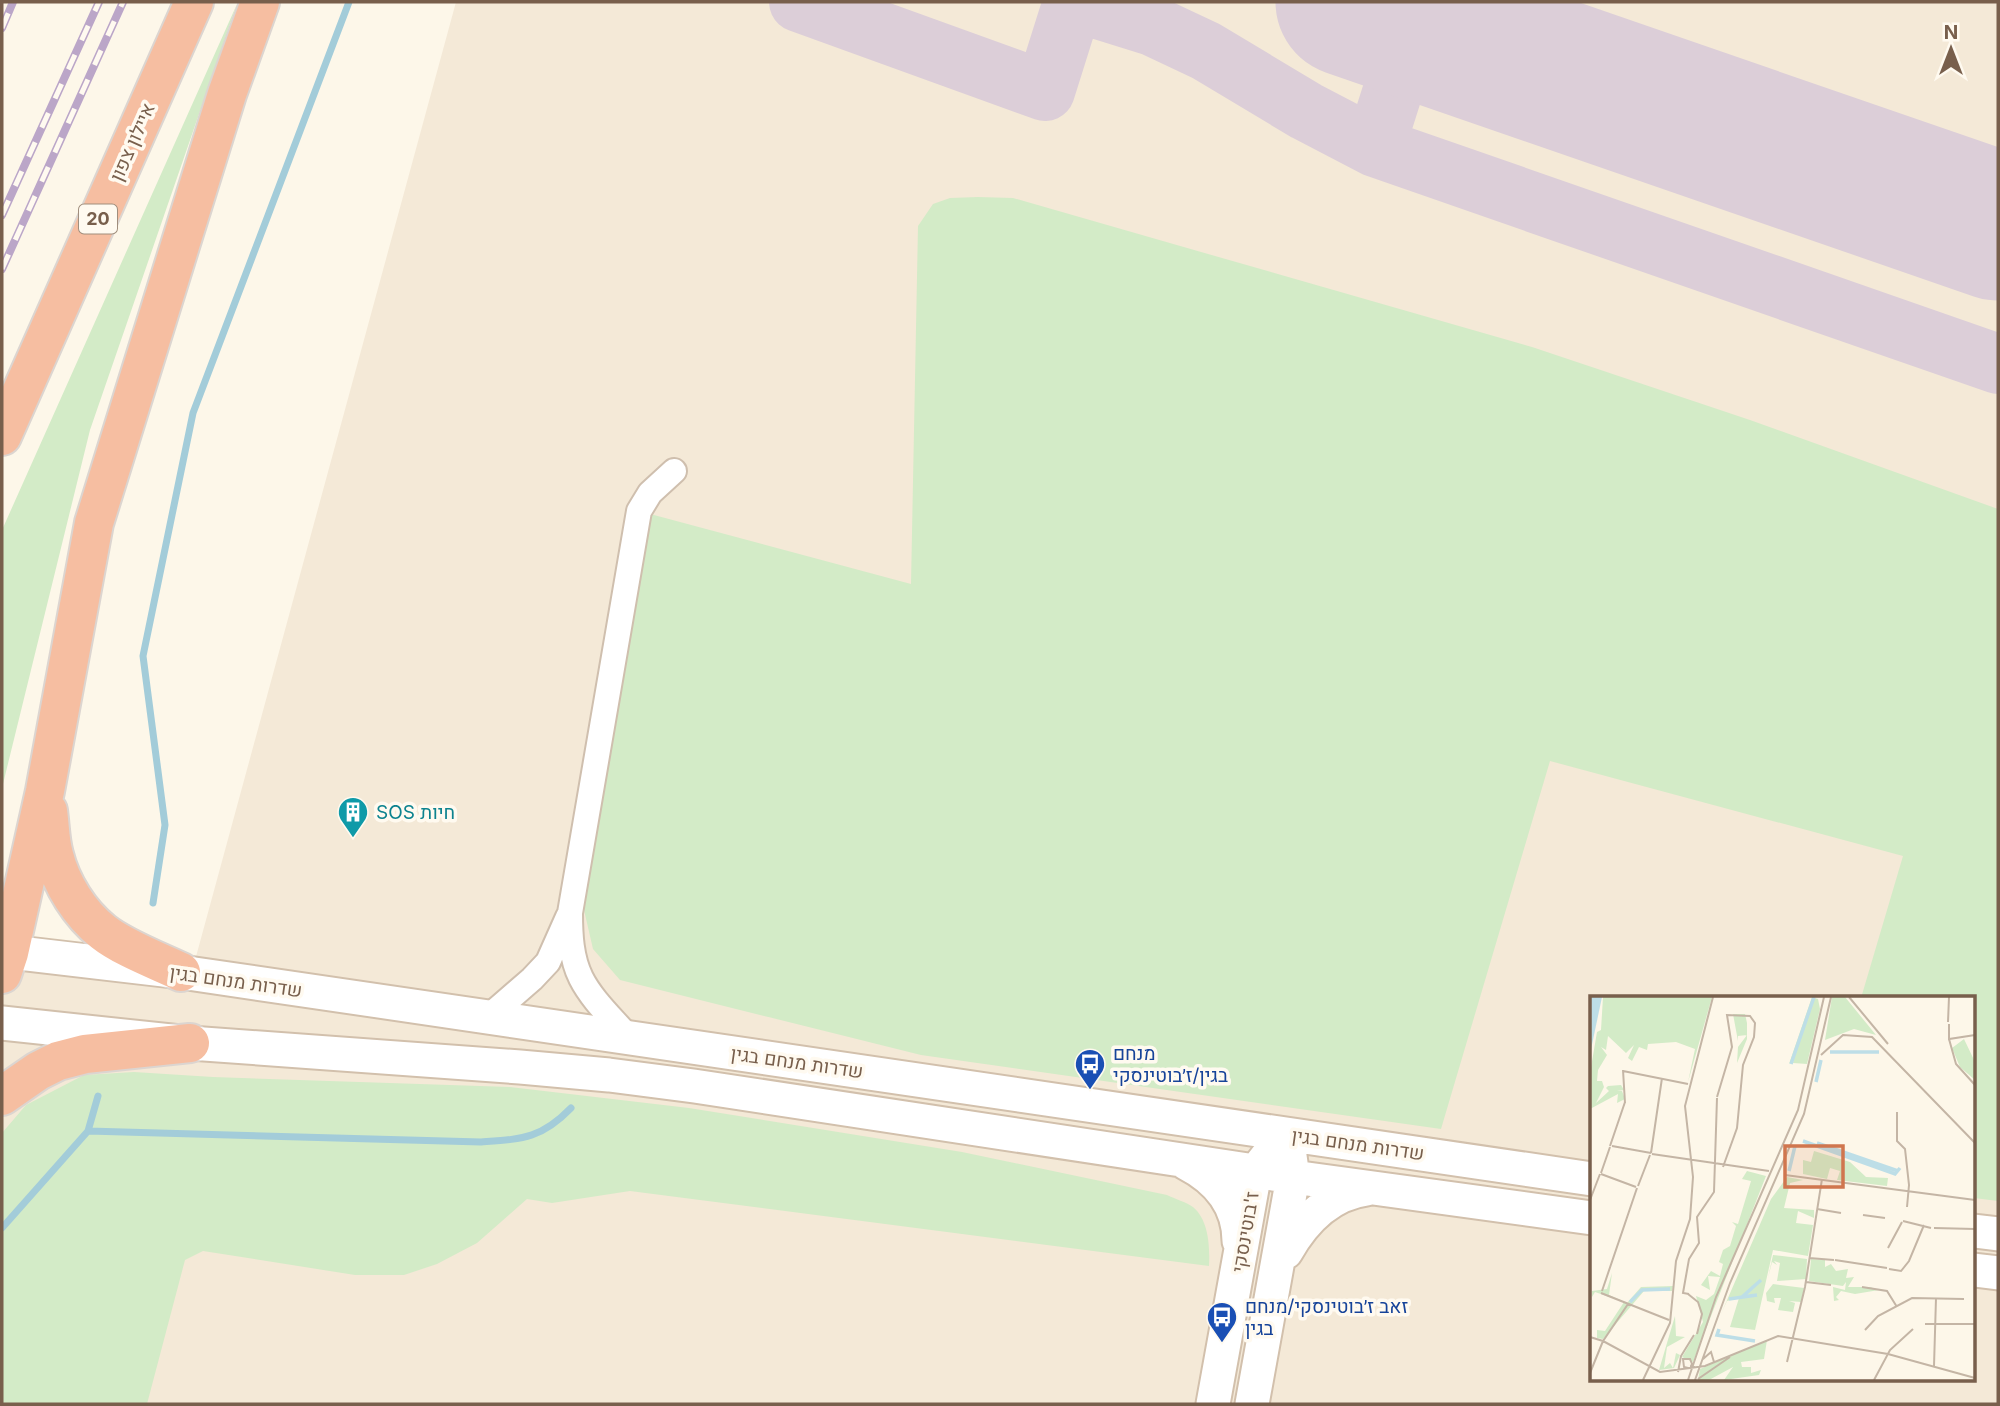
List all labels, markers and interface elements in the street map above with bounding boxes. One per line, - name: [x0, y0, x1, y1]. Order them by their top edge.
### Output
- north arrow: [1916, 14, 1986, 84]
- text: N: [1944, 21, 1958, 44]
- street label: איילון צפון: [105, 100, 160, 185]
- road number: 20: [79, 204, 117, 233]
- building icon: SOS חיות: [336, 795, 370, 839]
- place label: SOS חיות: [376, 801, 455, 824]
- street label: שדרות מנחם בגין: [168, 961, 304, 1002]
- inset map: [1590, 996, 1976, 1382]
- street label: שדרות מנחם בגין: [729, 1042, 865, 1083]
- place label: מנחם בגין/ז׳בוטינסקי: [1113, 1042, 1228, 1087]
- bus stop icon: מנחם בגין/ז׳בוטינסקי: [1073, 1047, 1107, 1091]
- street label: שדרות מנחם בגין: [1290, 1124, 1426, 1165]
- street label: ז'בוטינסקי: [1227, 1189, 1264, 1274]
- place label: זאב ז׳בוטינסקי/מנחם בגין: [1245, 1295, 1408, 1340]
- bus stop icon: זאב ז׳בוטינסקי/מנחם בגין: [1205, 1300, 1239, 1344]

